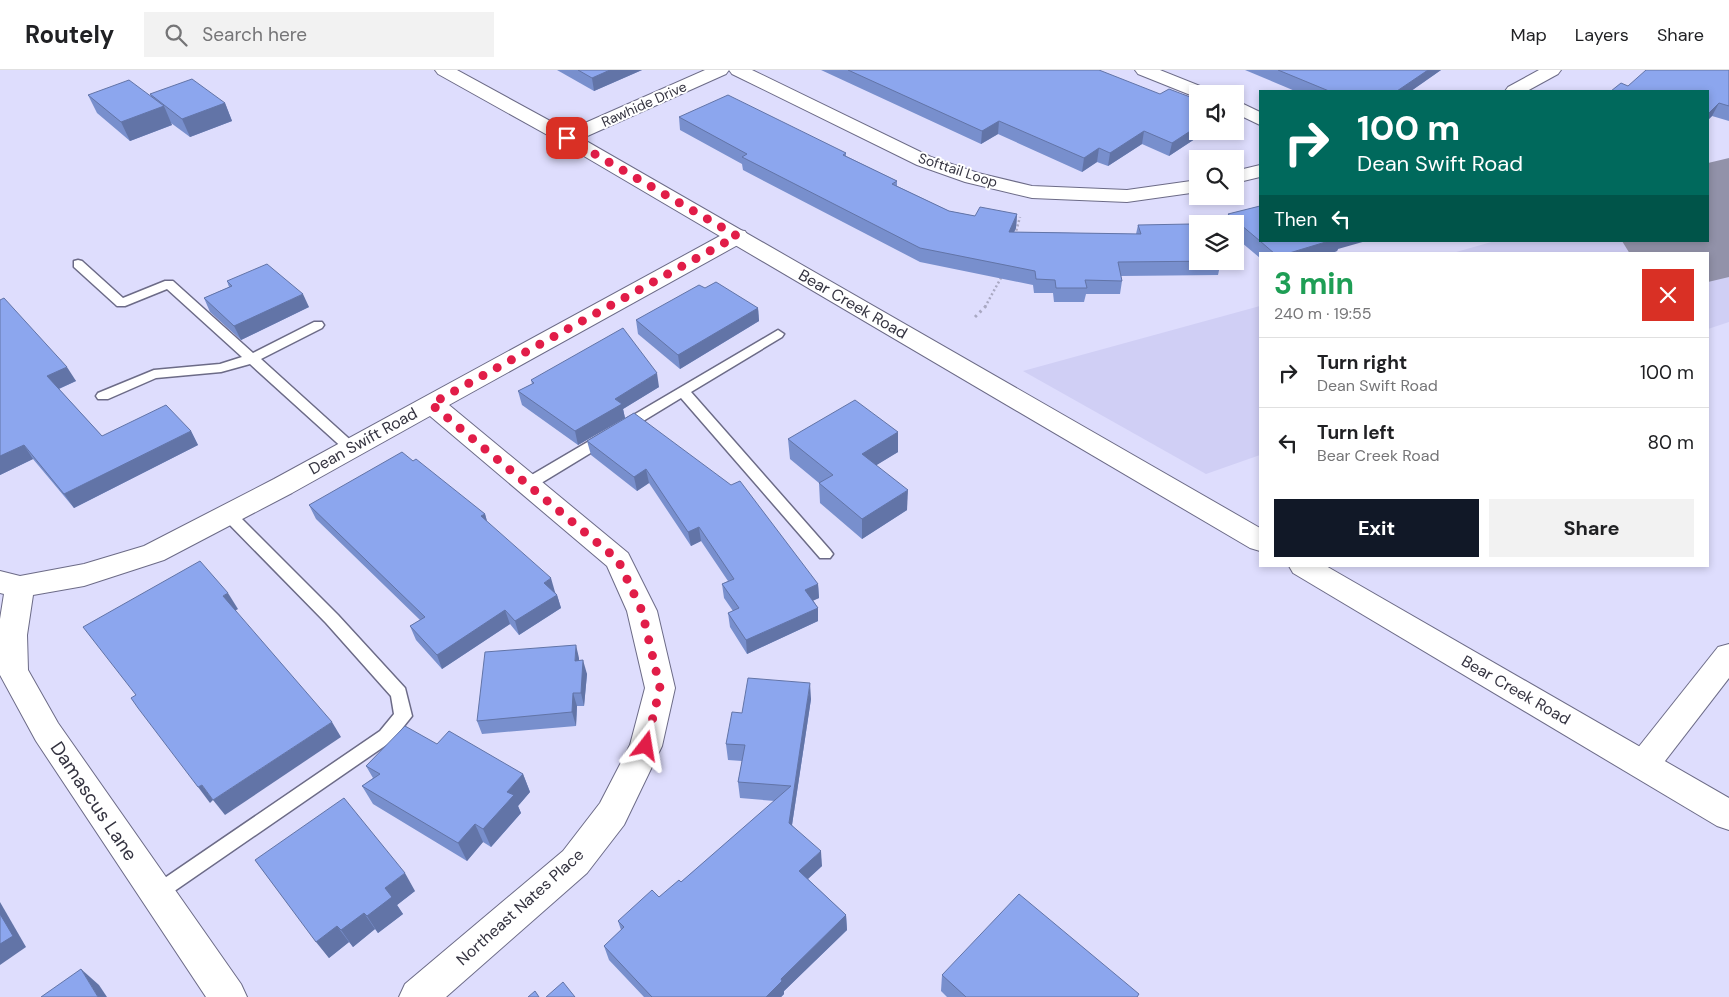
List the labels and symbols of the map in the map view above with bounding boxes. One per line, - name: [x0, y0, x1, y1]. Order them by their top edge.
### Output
- street label: Rawhide Drive: [599, 77, 689, 131]
- pin: [546, 117, 588, 159]
- street label: Softtail Loop: [916, 149, 1000, 191]
- street label: Bear Creek Road: [795, 264, 911, 344]
- street label: Dean Swift Road: [305, 403, 421, 479]
- street label: Bear Creek Road: [1458, 650, 1574, 730]
- position arrow: [619, 719, 671, 771]
- street label: Damascus Lane: [45, 737, 143, 865]
- street label: Northeast Nates Place: [452, 844, 588, 970]

